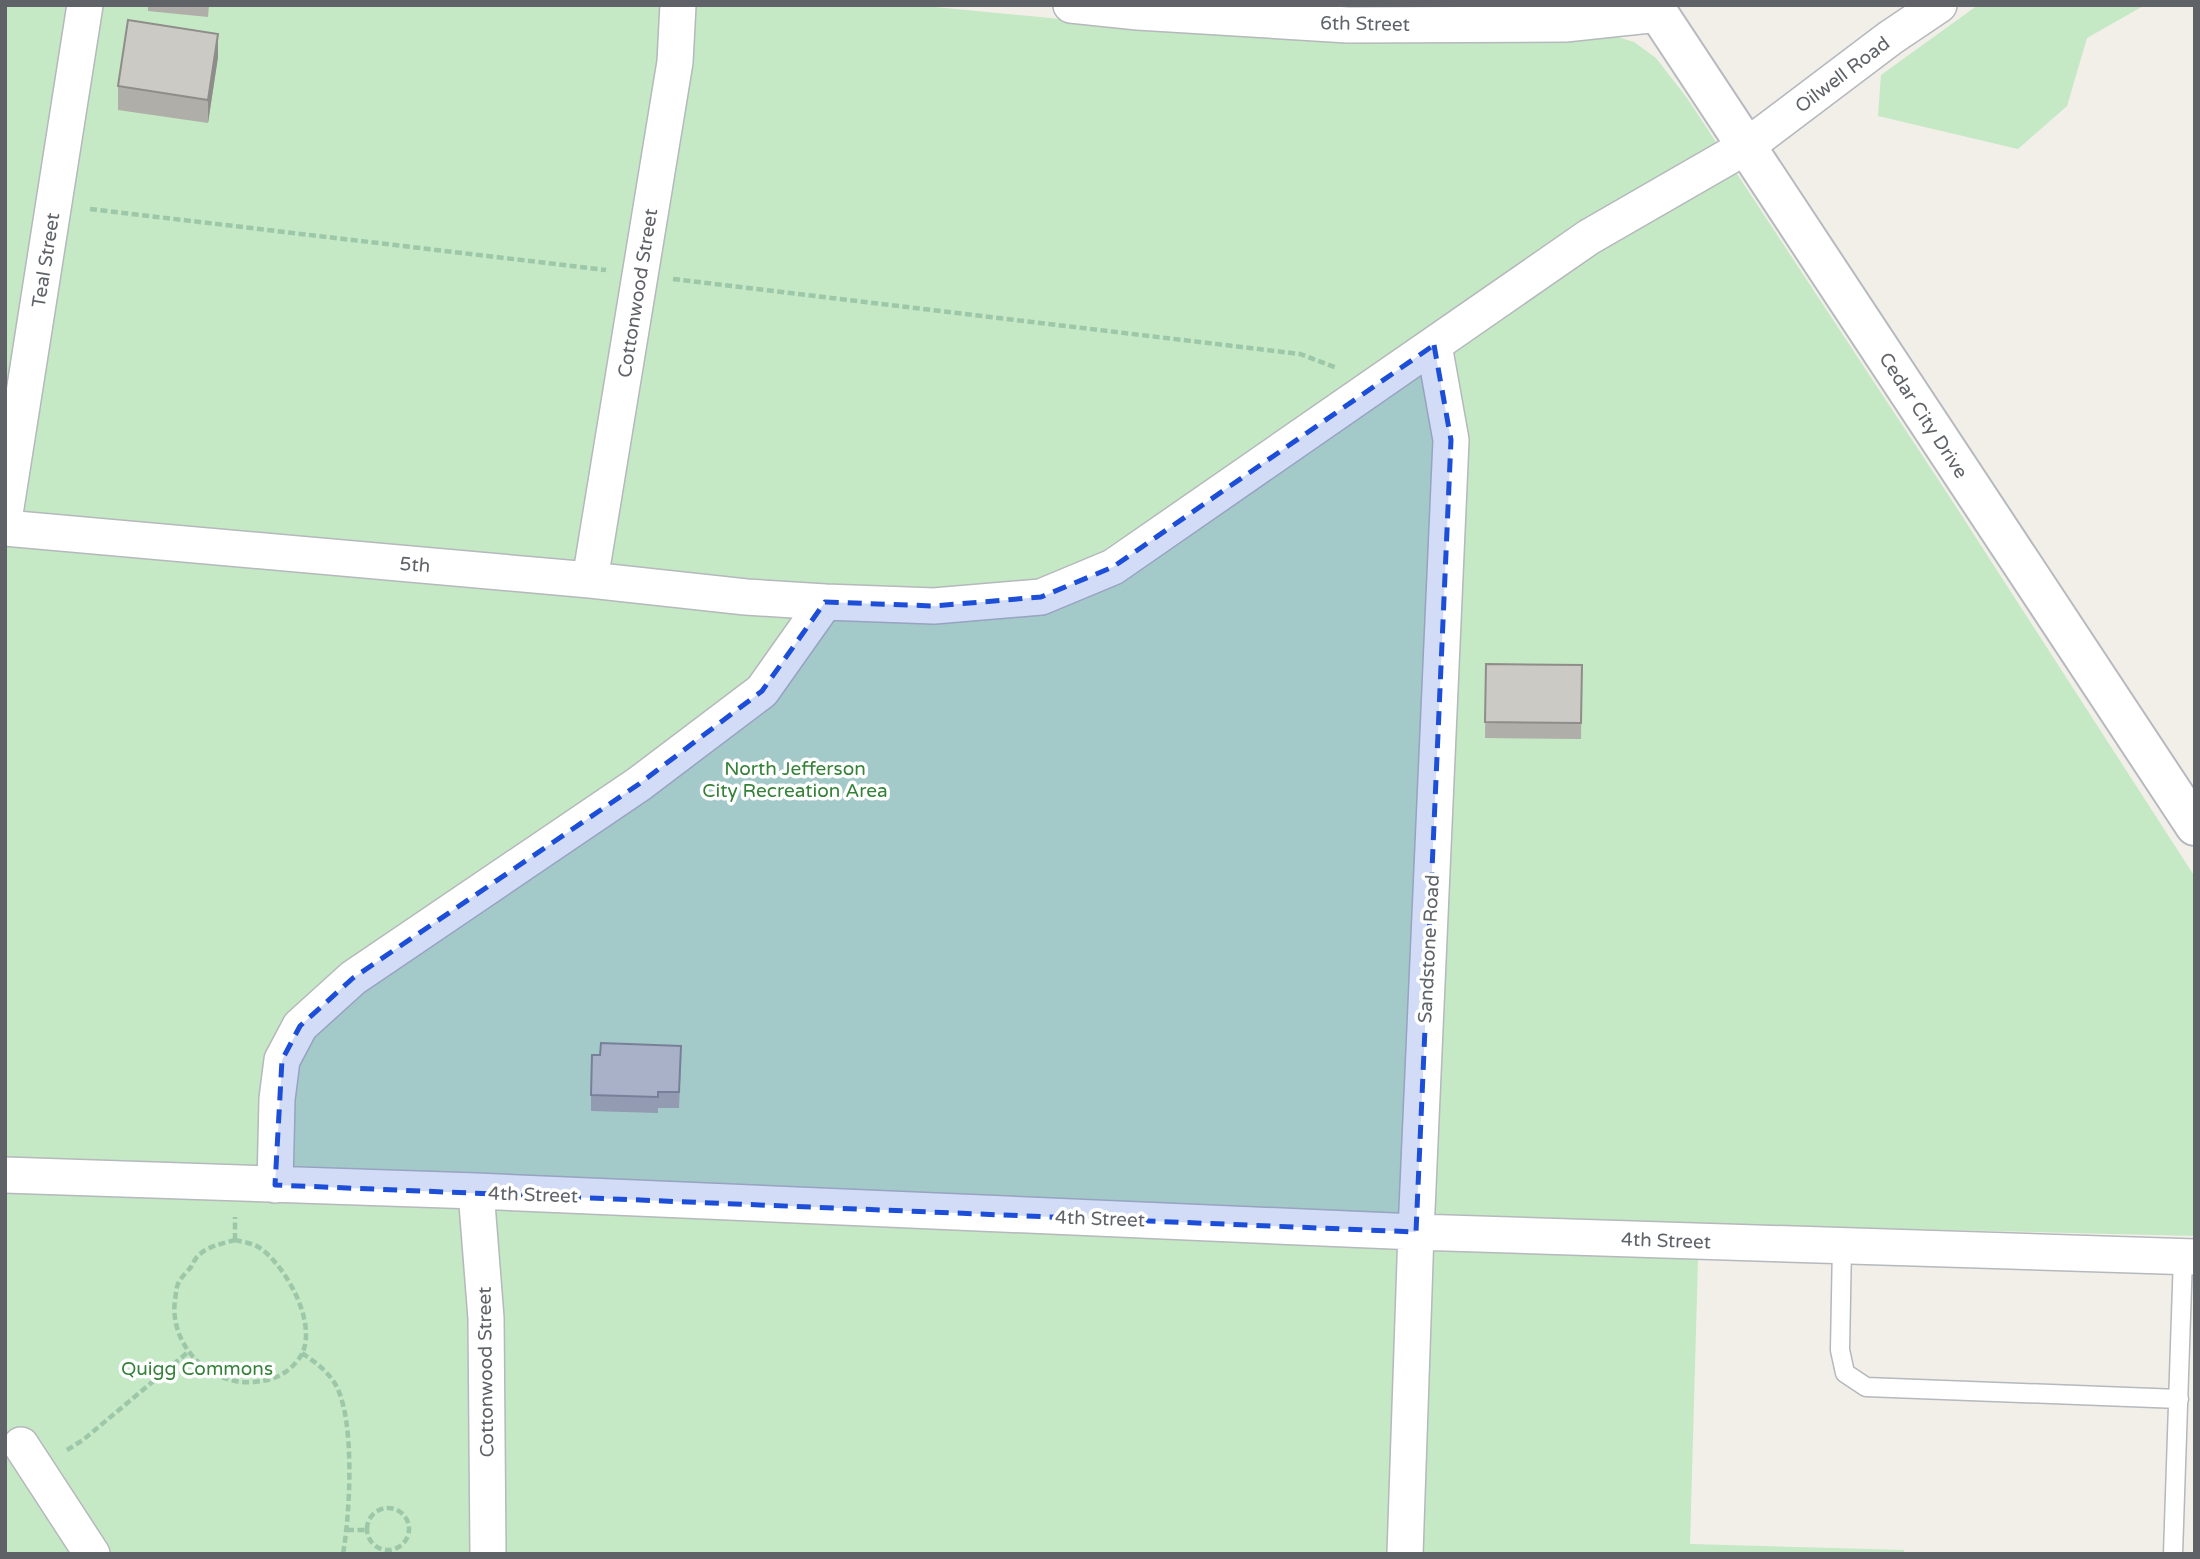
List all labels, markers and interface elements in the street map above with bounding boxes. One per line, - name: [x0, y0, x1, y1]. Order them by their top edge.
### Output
- street label: 6th Street: [1320, 12, 1410, 36]
- street label: Oilwell Road: [1791, 32, 1894, 117]
- street label: Cottonwood Street: [614, 207, 662, 379]
- street label: Teal Street: [28, 211, 64, 309]
- street label: Cedar City Drive: [1874, 349, 1972, 483]
- street label: 5th: [399, 553, 431, 577]
- park label: North Jefferson City Recreation Area: [702, 758, 888, 802]
- street label: Sandstone Road: [1414, 874, 1444, 1024]
- street label: 4th Street: [488, 1182, 578, 1208]
- street label: 4th Street: [1055, 1206, 1145, 1232]
- street label: 4th Street: [1621, 1228, 1711, 1254]
- street label: Cottonwood Street: [474, 1286, 498, 1458]
- park label: Quigg Commons: [121, 1358, 273, 1380]

